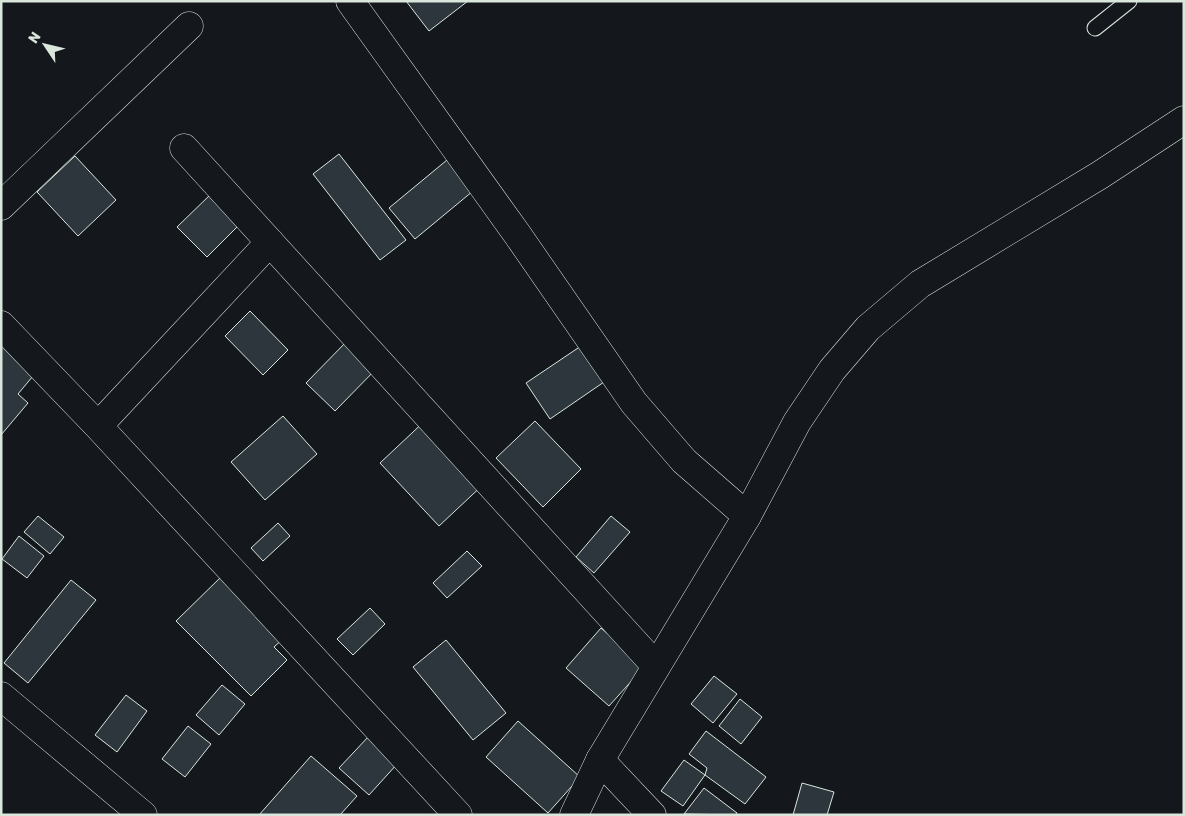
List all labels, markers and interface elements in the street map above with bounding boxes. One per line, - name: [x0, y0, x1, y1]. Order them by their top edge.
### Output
- north arrow: [20, 20, 70, 70]
- text: N: [25, 29, 45, 47]

